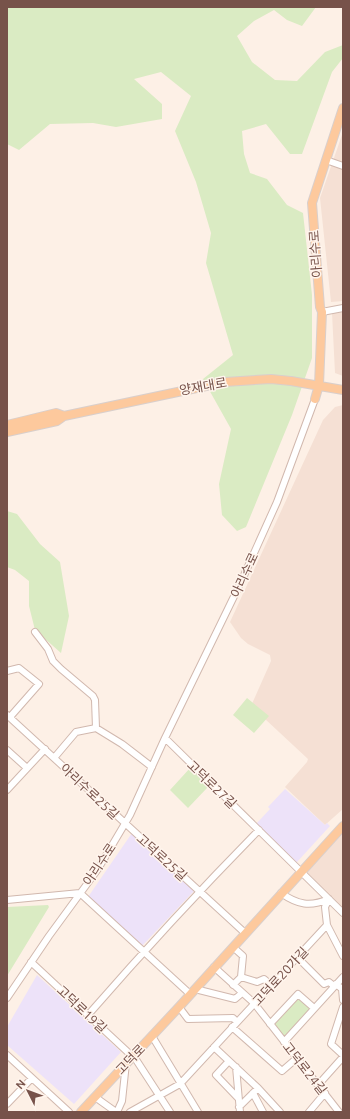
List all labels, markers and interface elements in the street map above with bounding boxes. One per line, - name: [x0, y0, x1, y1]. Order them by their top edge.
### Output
- street label: 아리수로: [306, 230, 324, 278]
- street label: 양재대로: [178, 375, 228, 397]
- street label: 아리수로: [228, 550, 260, 600]
- street label: 고덕로27길: [185, 757, 239, 811]
- street label: 아리수로25길: [58, 760, 122, 822]
- street label: 고덕로25길: [134, 831, 190, 883]
- street label: 아리수로: [80, 840, 118, 888]
- street label: 고덕로20가길: [249, 944, 311, 1008]
- street label: 고덕로19길: [54, 983, 110, 1035]
- street label: 고덕로24길: [280, 1039, 330, 1097]
- street label: 고덕로: [112, 1041, 148, 1077]
- north arrow: [8, 1071, 48, 1111]
- text: N: [13, 1077, 28, 1091]

